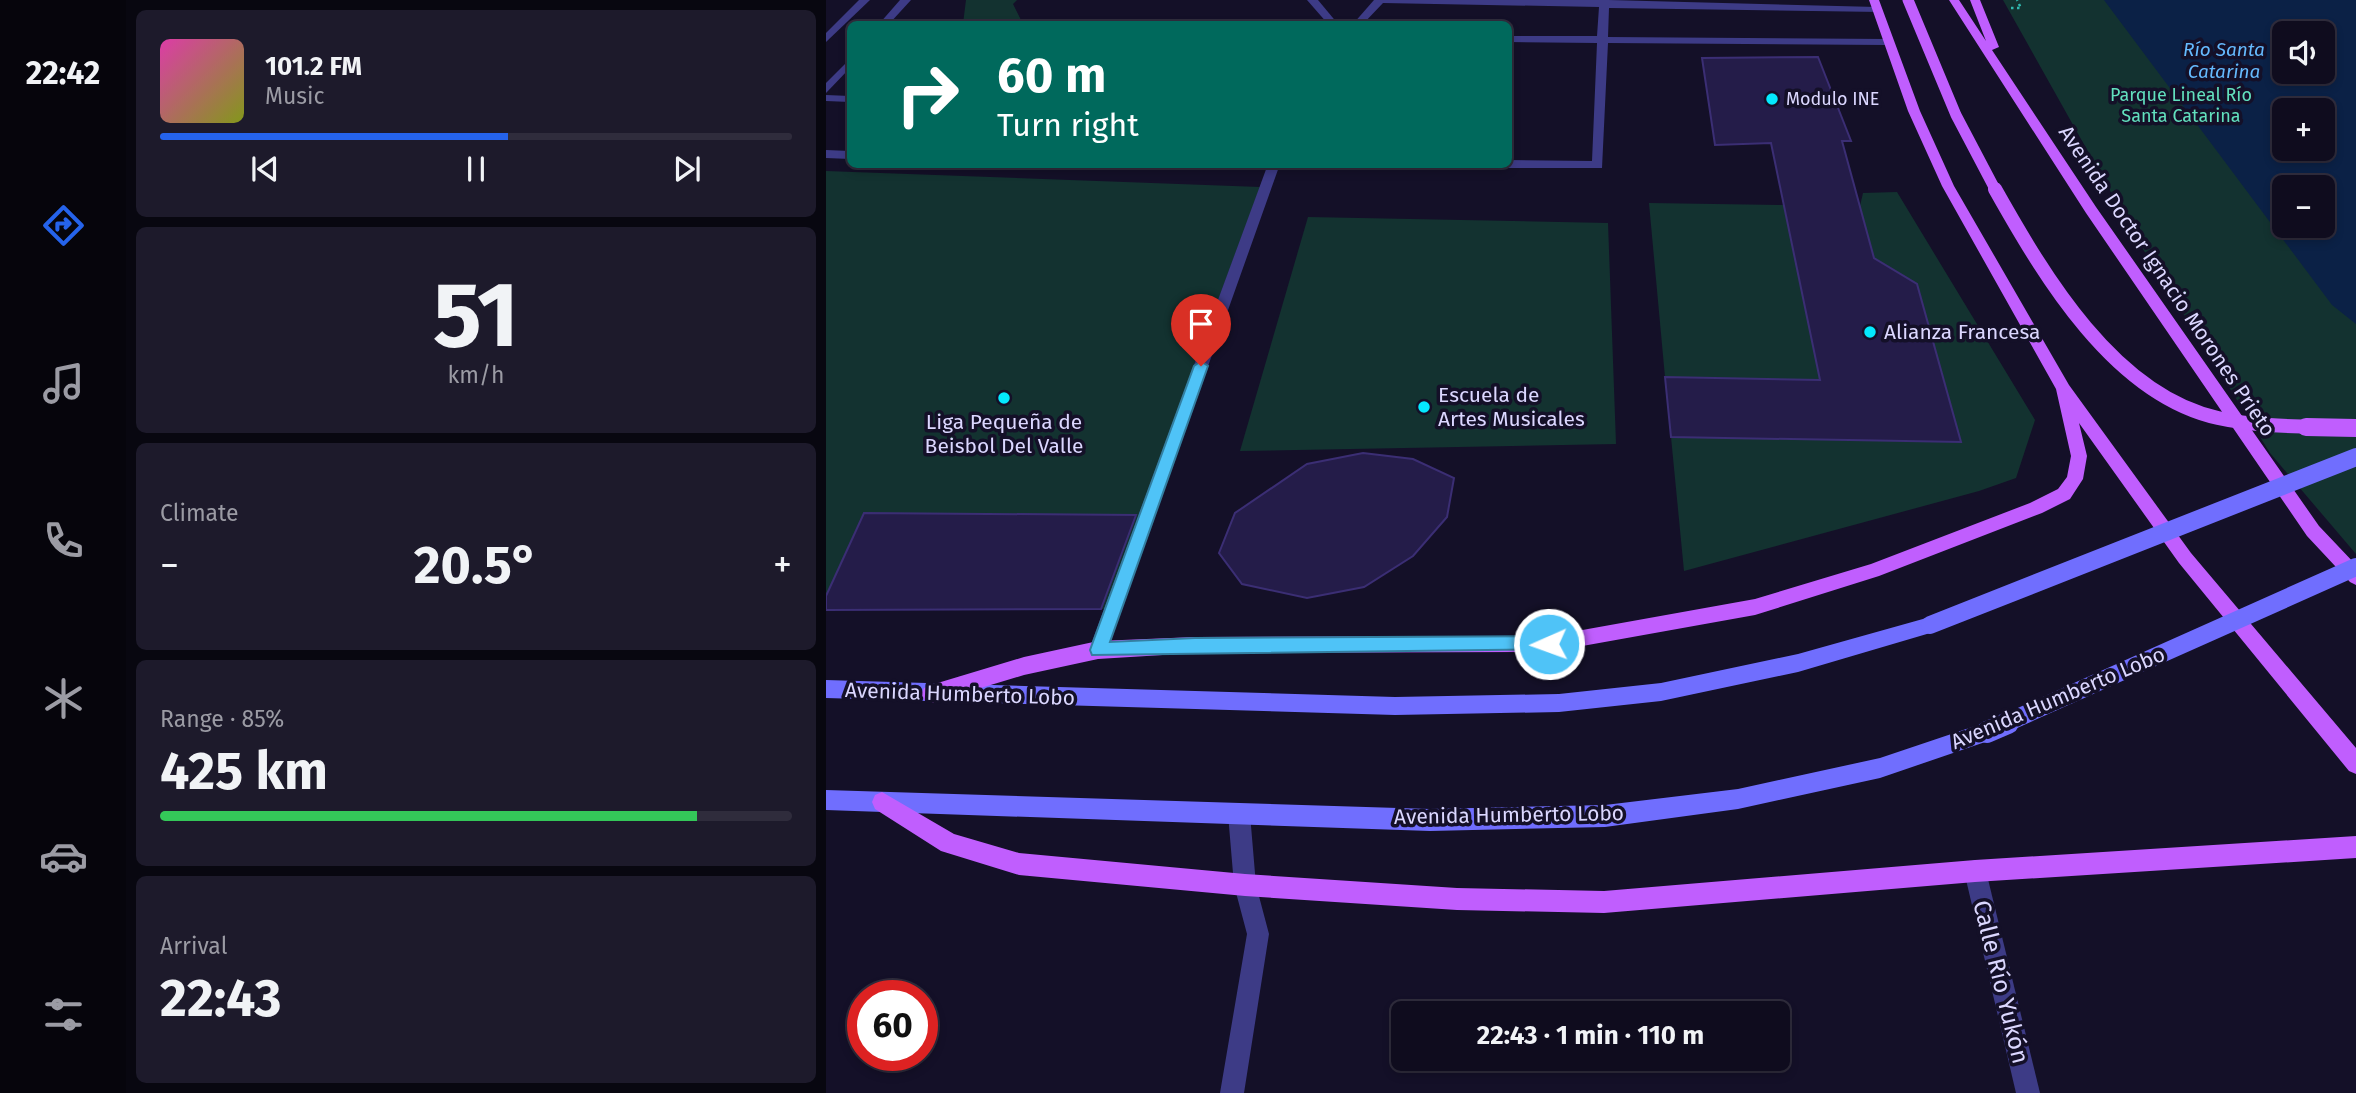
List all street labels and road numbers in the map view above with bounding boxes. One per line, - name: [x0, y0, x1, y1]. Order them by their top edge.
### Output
- street label: Avenida Doctor Ignacio Morones Prieto: [2053, 121, 2281, 441]
- street label: Avenida Humberto Lobo: [1947, 641, 2169, 755]
- street label: Avenida Humberto Lobo: [845, 677, 1075, 711]
- street label: Avenida Humberto Lobo: [1394, 800, 1624, 830]
- street label: Calle Río Yukón: [1967, 897, 2035, 1067]

